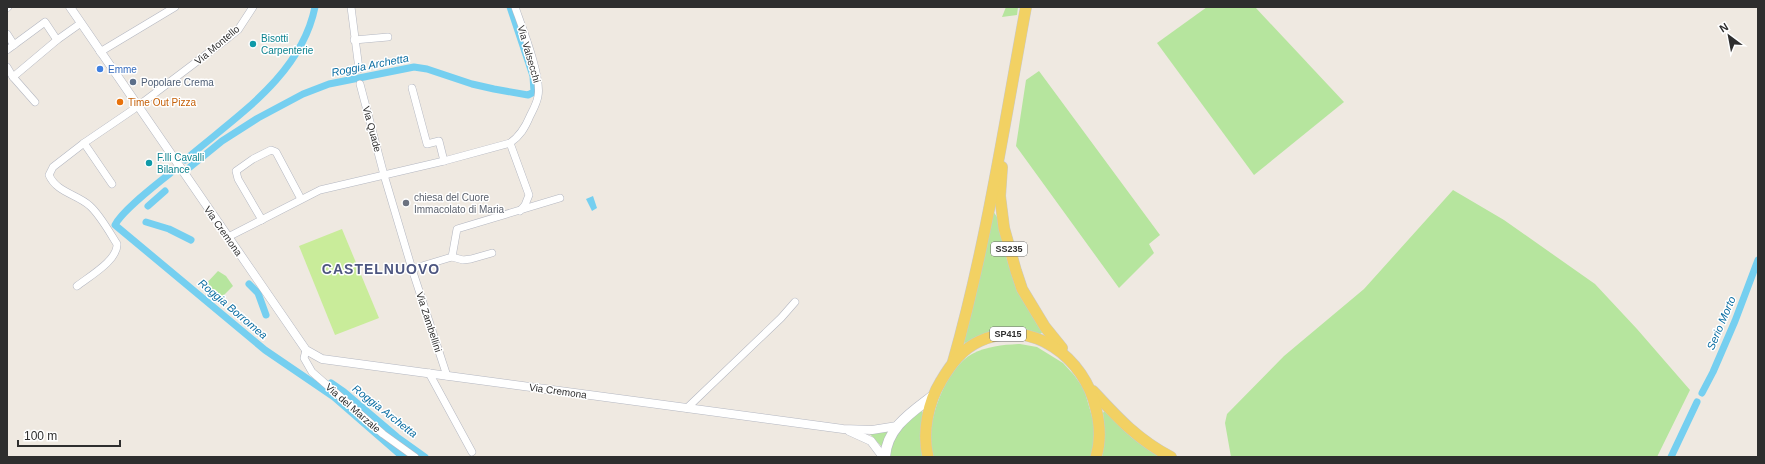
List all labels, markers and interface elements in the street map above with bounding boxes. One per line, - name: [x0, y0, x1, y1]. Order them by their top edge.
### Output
- north arrow: [1709, 16, 1749, 56]
- text: N: [1717, 20, 1730, 35]
- street label: Via Montello: [192, 23, 242, 67]
- street label: Via Valsecchi: [516, 24, 542, 84]
- place label: Bisotti Carpenterie: [261, 33, 314, 56]
- marker: Bisotti Carpenterie: [248, 39, 258, 49]
- water label: Roggia Archetta: [330, 52, 410, 78]
- marker: Emme: [95, 64, 105, 74]
- place label: Emme: [108, 64, 137, 75]
- marker: Popolare Crema: [128, 77, 138, 87]
- place label: Popolare Crema: [141, 77, 214, 88]
- marker: Time Out Pizza: [115, 97, 125, 107]
- place label: Time Out Pizza: [128, 97, 196, 108]
- street label: Via Quade: [361, 105, 384, 154]
- place label: F.lli Cavalli Bilance: [157, 152, 204, 175]
- marker: F.lli Cavalli Bilance: [144, 158, 154, 168]
- place label: chiesa del Cuore Immacolato di Maria: [414, 192, 504, 215]
- marker: chiesa del Cuore Immacolato di Maria: [401, 198, 411, 208]
- street label: Via Cremona: [202, 204, 244, 258]
- road number: SS235: [991, 242, 1027, 256]
- district label: CASTELNUOVO: [322, 261, 440, 277]
- water label: Roggia Borromea: [196, 277, 270, 341]
- street label: Via Zambellini: [414, 291, 444, 353]
- water label: Serio Morto: [1704, 294, 1738, 352]
- road number: SP415: [990, 327, 1026, 341]
- street label: Via del Marzale: [323, 381, 383, 435]
- water label: Roggia Archetta: [350, 382, 420, 440]
- street label: Via Cremona: [528, 382, 588, 401]
- scale bar: [18, 422, 120, 448]
- text: 100 m: [24, 429, 57, 443]

